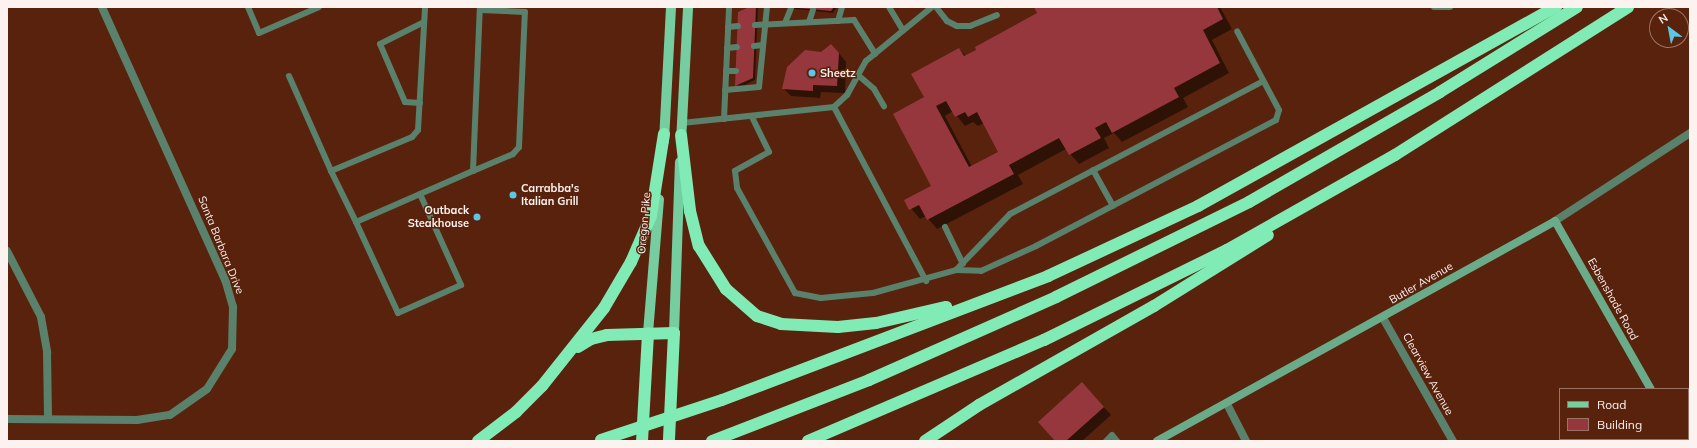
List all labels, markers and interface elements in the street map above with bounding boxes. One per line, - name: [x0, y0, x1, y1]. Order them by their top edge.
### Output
- north arrow: [1649, 8, 1689, 48]
- text: N: [1656, 11, 1670, 27]
- place label: Sheetz: [820, 66, 856, 80]
- marker: Sheetz: [807, 68, 817, 78]
- place label: Carrabba's Italian Grill: [521, 182, 579, 208]
- marker: Carrabba's Italian Grill: [508, 190, 518, 200]
- street label: Oregon Pike: [635, 192, 653, 254]
- street label: Santa Barbara Drive: [195, 194, 247, 296]
- place label: Outback Steakhouse: [408, 204, 469, 230]
- marker: Outback Steakhouse: [472, 212, 482, 222]
- street label: Esbenshade Road: [1585, 256, 1641, 342]
- street label: Butler Avenue: [1387, 259, 1455, 307]
- street label: Clearview Avenue: [1400, 330, 1456, 418]
- legend: [1559, 388, 1689, 440]
- text: Road: [1597, 397, 1626, 412]
- text: Building: [1597, 417, 1642, 432]

